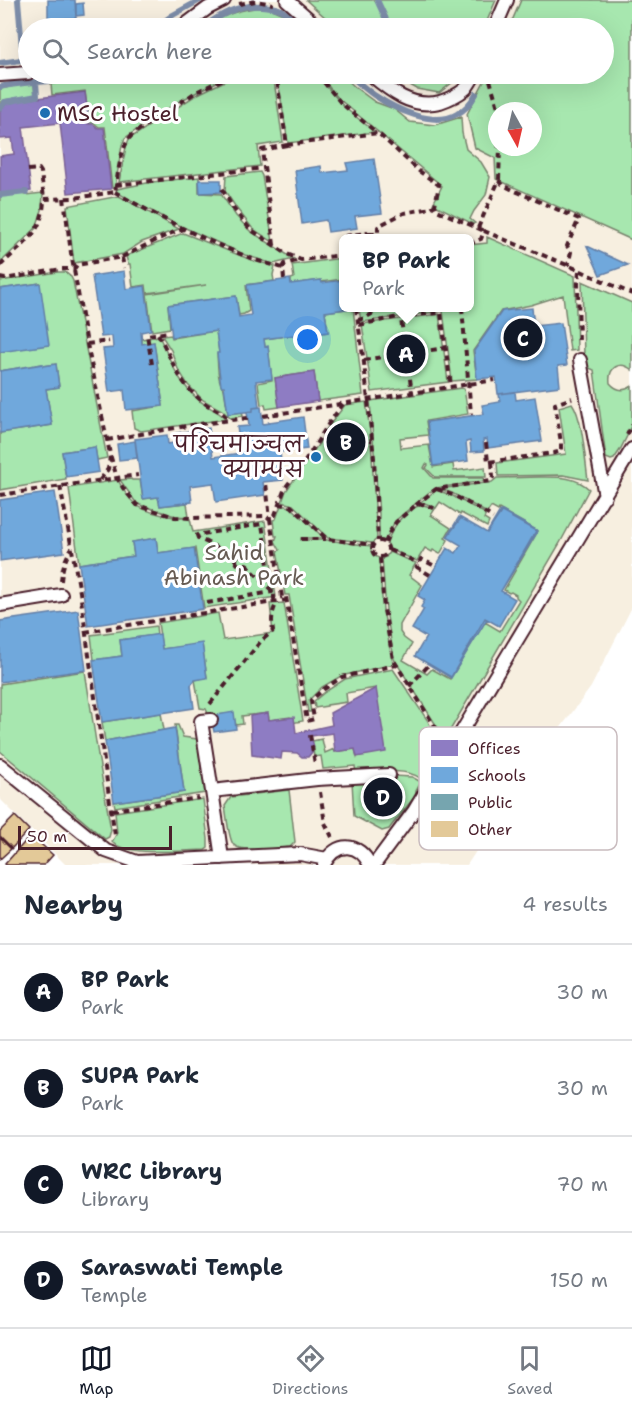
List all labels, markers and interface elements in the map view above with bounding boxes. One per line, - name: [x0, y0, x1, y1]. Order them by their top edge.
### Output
- search box: [18, 18, 614, 84]
- icon: search: [39, 35, 72, 68]
- text: Search here: [87, 37, 213, 66]
- place label: MSC Hostel: [57, 99, 179, 128]
- north arrow: [488, 102, 542, 156]
- marker: MSC Hostel: [38, 106, 52, 120]
- popup: [339, 234, 474, 312]
- text: BP Park: [362, 246, 451, 275]
- text: Park: [362, 275, 405, 301]
- pin: C: [504, 316, 542, 360]
- your location: [293, 325, 322, 354]
- pin: A: [386, 332, 426, 376]
- pin: B: [326, 420, 366, 464]
- place label: पश्‍चिमाञ्‍चल क्याम्पस: [173, 427, 306, 484]
- marker: पश्‍चिमाञ्‍चल क्याम्पस: [309, 450, 323, 464]
- park label: Sahid Abinash Park: [164, 538, 304, 592]
- legend: [419, 727, 617, 850]
- text: Offices: [468, 738, 521, 759]
- text: Schools: [468, 765, 526, 786]
- pin: D: [364, 774, 403, 820]
- text: Public: [468, 792, 513, 813]
- text: Other: [468, 819, 512, 840]
- scale bar: [18, 823, 172, 850]
- text: 50 m: [27, 826, 67, 847]
- text: Nearby: [24, 887, 123, 922]
- text: 4 results: [522, 891, 608, 917]
- text: BP Park: [81, 965, 169, 994]
- text: A: [36, 979, 51, 1005]
- text: 30 m: [556, 979, 608, 1005]
- text: Park: [81, 994, 124, 1020]
- text: SUPA Park: [81, 1061, 199, 1090]
- text: B: [37, 1075, 50, 1101]
- text: 30 m: [556, 1075, 608, 1101]
- text: Park: [81, 1090, 124, 1116]
- text: WRC Library: [81, 1157, 222, 1186]
- text: C: [37, 1171, 50, 1197]
- text: 70 m: [556, 1171, 608, 1197]
- text: Library: [81, 1186, 149, 1212]
- text: Saraswati Temple: [81, 1253, 283, 1282]
- text: D: [36, 1267, 51, 1293]
- text: 150 m: [550, 1267, 608, 1293]
- text: Temple: [81, 1282, 148, 1308]
- tab: Map: [79, 1342, 114, 1399]
- tab: Directions: [272, 1342, 349, 1399]
- tab: Saved: [507, 1342, 553, 1399]

